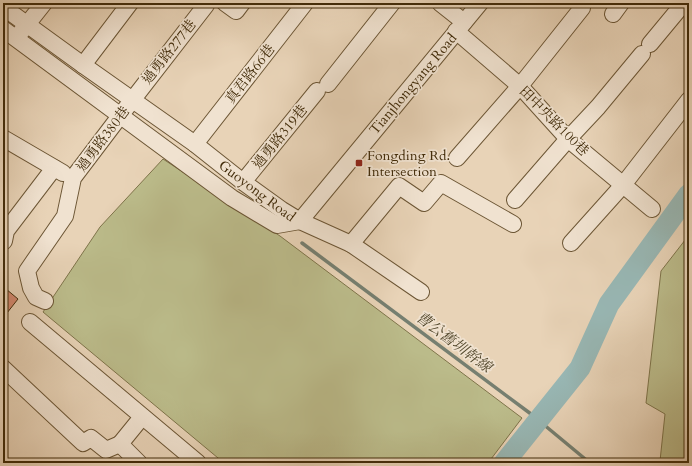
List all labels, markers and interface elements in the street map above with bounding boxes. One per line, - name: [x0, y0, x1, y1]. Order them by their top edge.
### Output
- street label: 過勇路277巷: [138, 16, 200, 88]
- street label: Tianjhongyang Road: [365, 29, 461, 139]
- street label: 真君路66巷: [221, 40, 279, 108]
- street label: 田中央路100巷: [515, 82, 593, 160]
- street label: 過勇路319巷: [248, 101, 312, 173]
- street label: 過勇路380巷: [72, 102, 134, 176]
- place label: Fongding Rd. Intersection: [367, 146, 450, 181]
- street label: Guoyong Road: [215, 156, 300, 226]
- marker: Fongding Rd. Intersection: [354, 158, 364, 168]
- water label: 曹公舊圳幹線: [412, 307, 498, 378]

